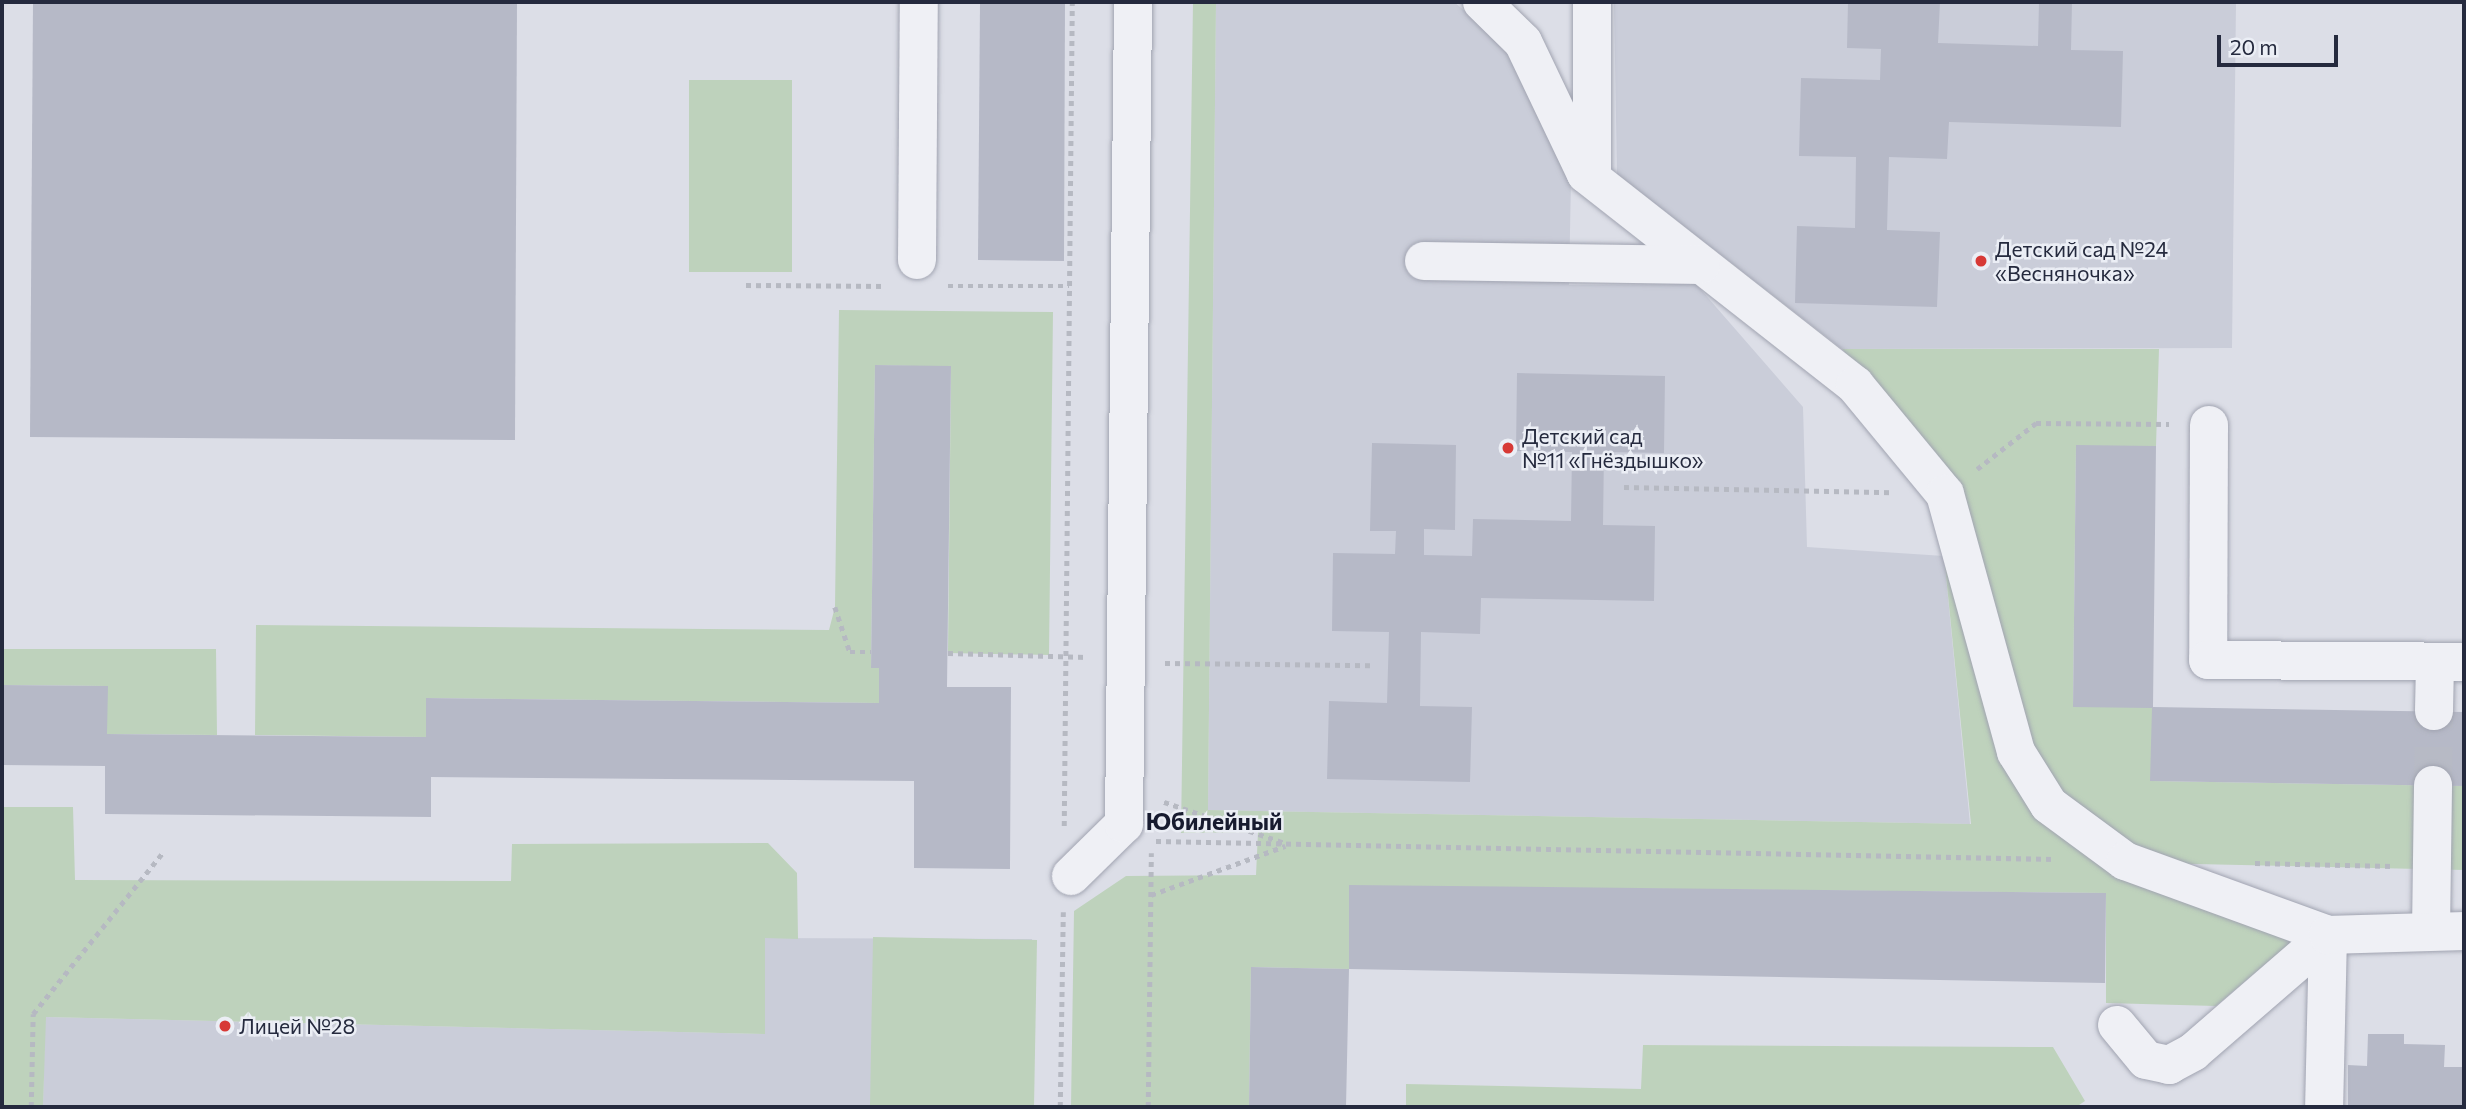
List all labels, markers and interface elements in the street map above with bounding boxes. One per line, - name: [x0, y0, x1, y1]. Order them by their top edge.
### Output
- scale bar: [2221, 21, 2342, 65]
- text: 20 m: [2230, 34, 2278, 59]
- place label: Детский сад №24 «Весняночка»: [1995, 236, 2168, 286]
- marker: Детский сад №24 «Весняночка»: [1973, 253, 1989, 269]
- place label: Детский сад №11 «Гнёздышко»: [1522, 423, 1704, 473]
- marker: Детский сад №11 «Гнёздышко»: [1500, 440, 1516, 456]
- district label: Юбилейный: [1146, 807, 1282, 835]
- place label: Лицей №28: [239, 1013, 355, 1039]
- marker: Лицей №28: [217, 1018, 233, 1034]

